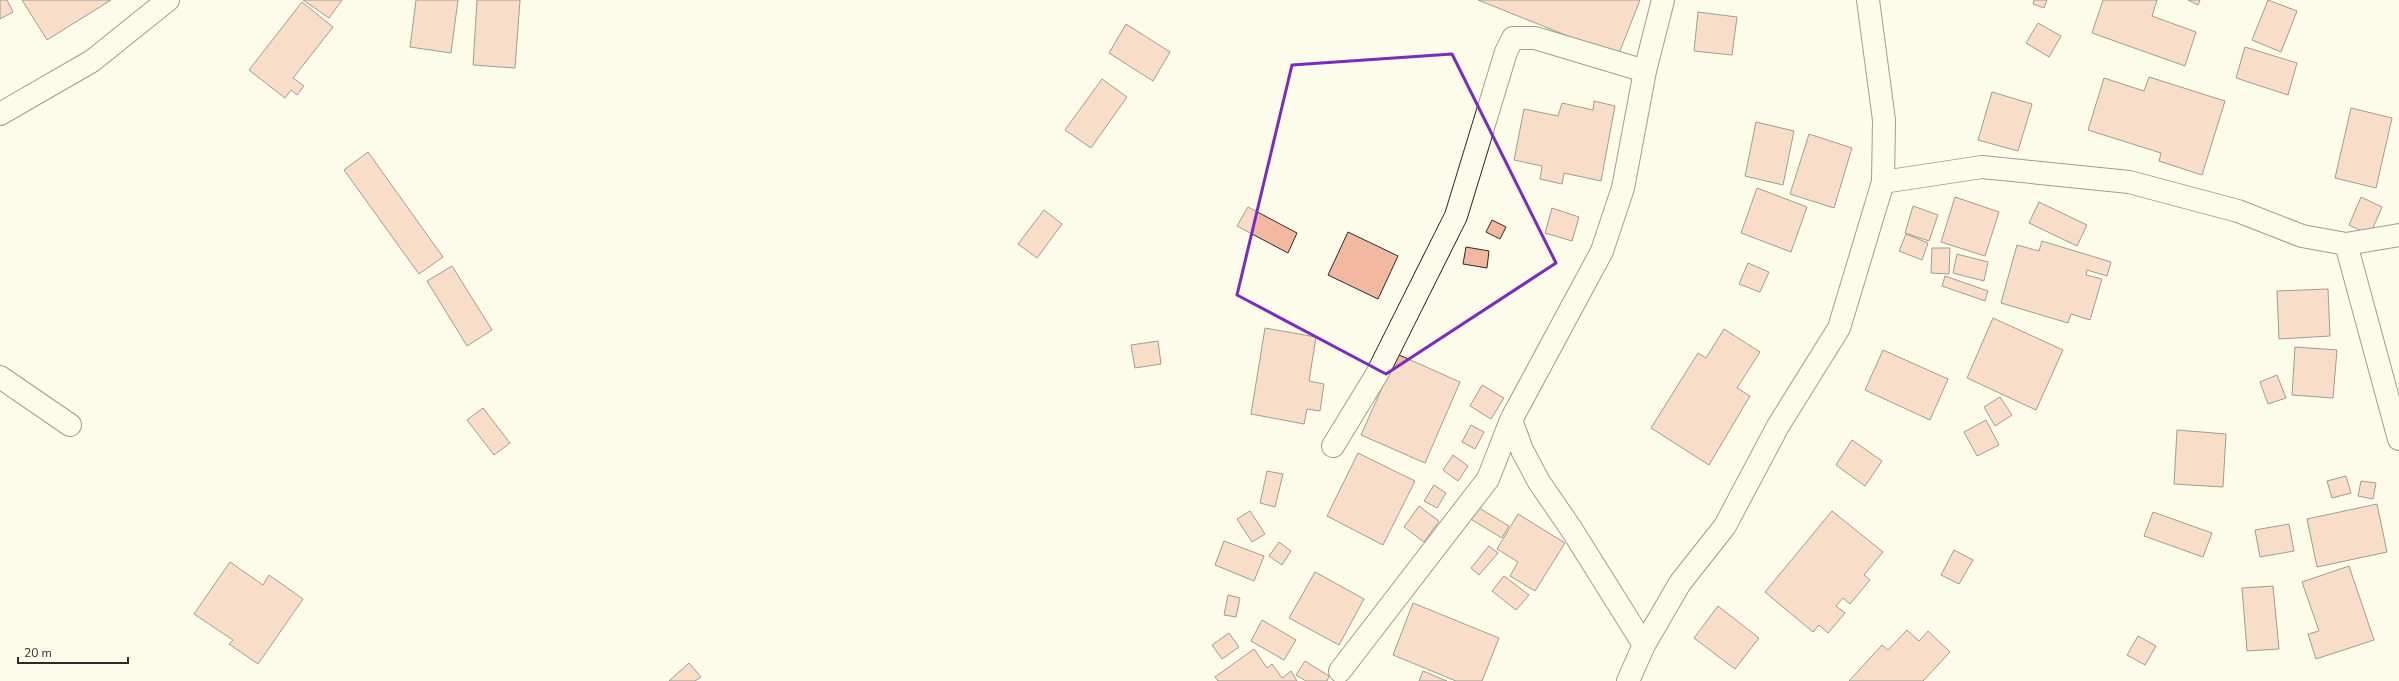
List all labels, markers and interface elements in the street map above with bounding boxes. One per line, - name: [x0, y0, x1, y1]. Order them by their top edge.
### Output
- scale bar: [18, 639, 128, 665]
- text: 20 m: [24, 645, 52, 661]

